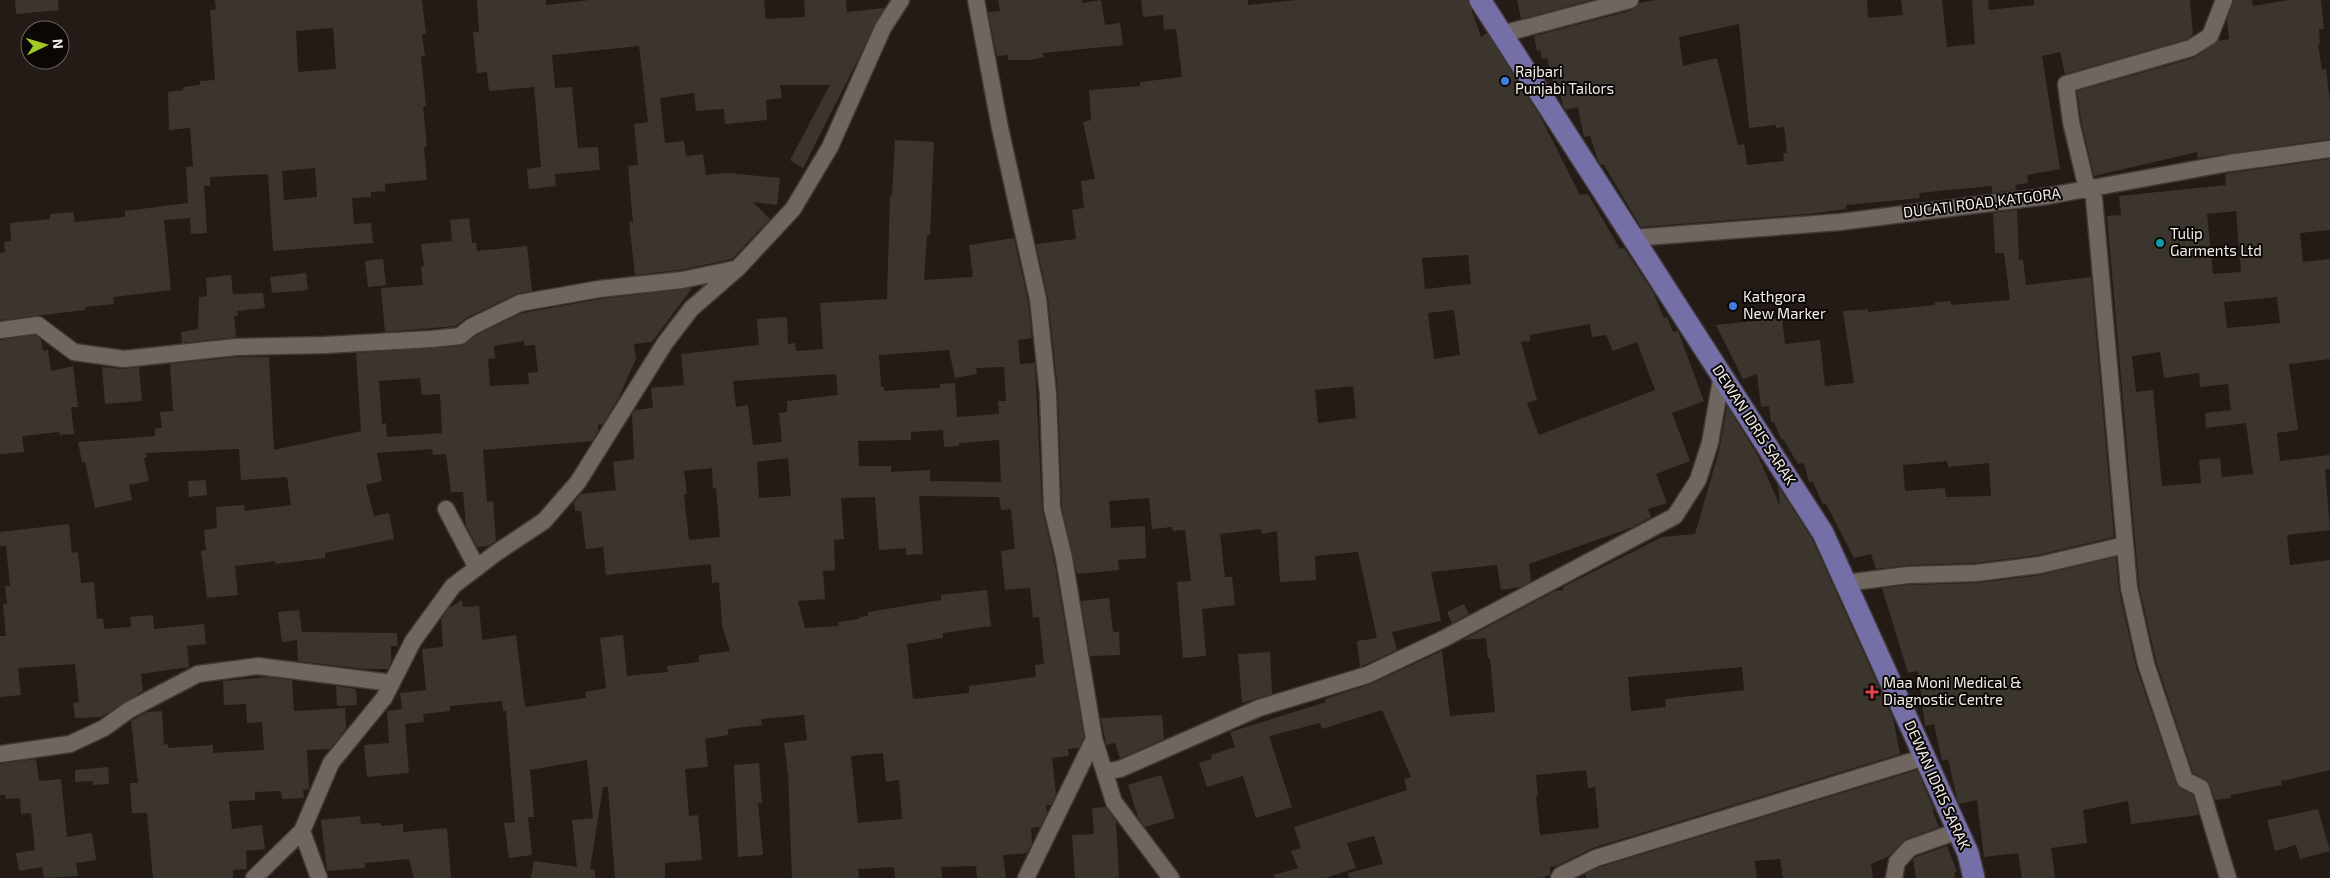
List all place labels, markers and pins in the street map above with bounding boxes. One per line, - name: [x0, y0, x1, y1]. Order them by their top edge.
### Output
- place label: Rajbari Punjabi Tailors: [1515, 62, 1614, 98]
- marker: Rajbari Punjabi Tailors: [1499, 75, 1511, 87]
- place label: Tulip Garments Ltd: [2170, 224, 2262, 259]
- marker: Tulip Garments Ltd: [2154, 237, 2166, 249]
- place label: Kathgora New Marker: [1743, 287, 1826, 322]
- marker: Kathgora New Marker: [1727, 300, 1739, 312]
- place label: Maa Moni Medical & Diagnostic Centre: [1883, 673, 2022, 708]
- marker: Maa Moni Medical & Diagnostic Centre: [1865, 685, 1879, 699]

